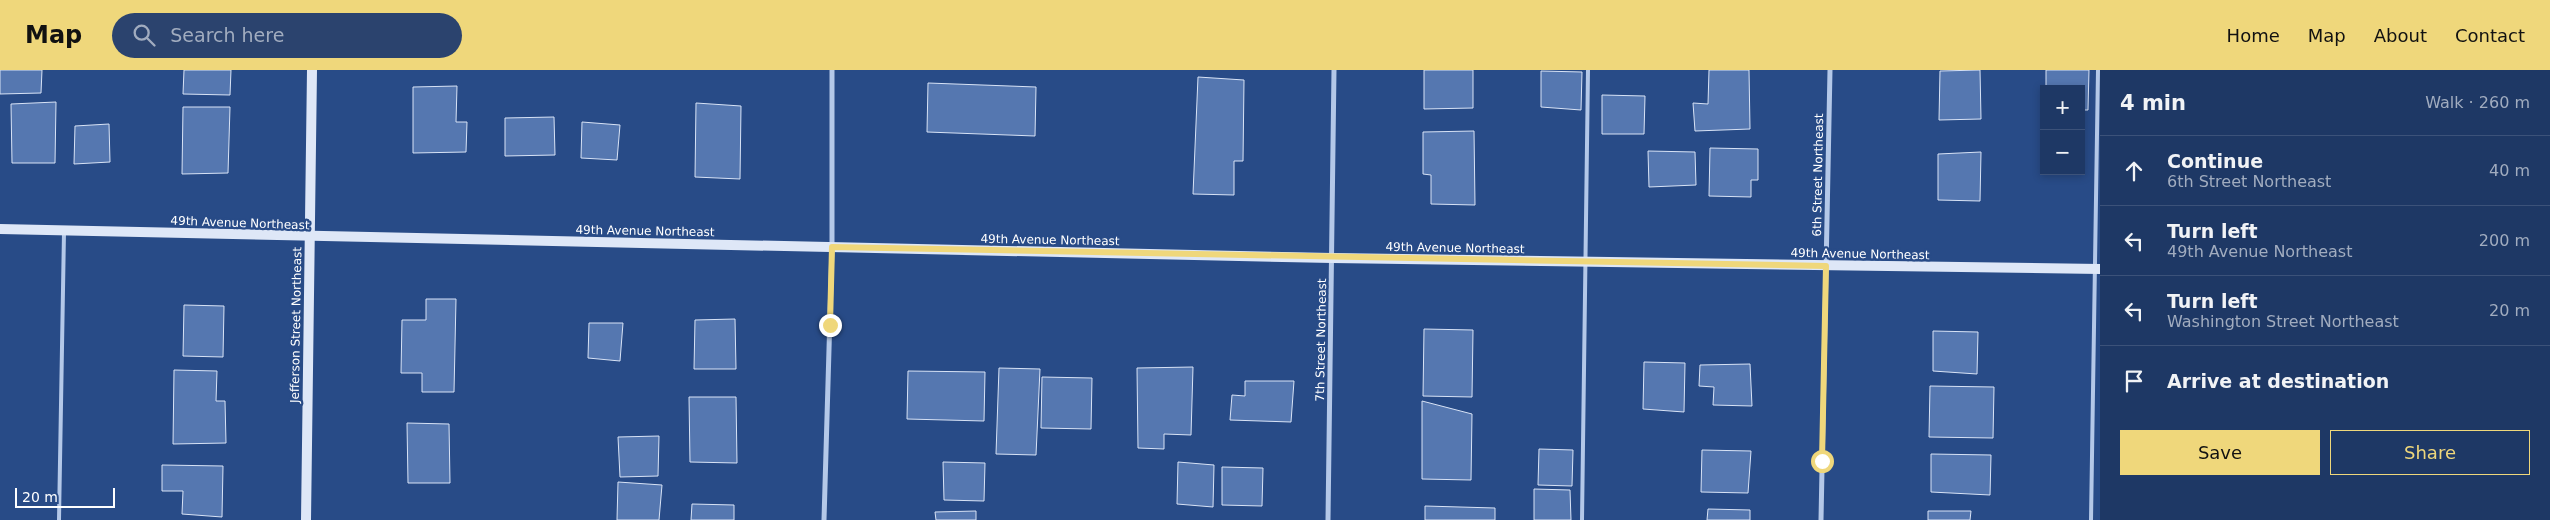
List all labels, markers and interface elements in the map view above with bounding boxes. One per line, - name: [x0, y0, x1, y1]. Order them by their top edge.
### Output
- search box: [112, 13, 462, 58]
- text: Map: [25, 21, 82, 49]
- icon: search: [130, 21, 158, 49]
- text: Search here: [170, 24, 284, 46]
- text: Home: [2227, 25, 2280, 46]
- text: Map: [2308, 25, 2346, 46]
- text: About: [2374, 25, 2427, 46]
- text: Contact: [2455, 25, 2525, 46]
- map controls: [2040, 85, 2085, 175]
- button: +: [2040, 85, 2085, 130]
- text: 4 min: [2120, 91, 2186, 115]
- text: Walk · 260 m: [2425, 93, 2530, 112]
- street label: 6th Street Northeast: [1810, 113, 1826, 237]
- button: −: [2040, 130, 2085, 175]
- text: Continue: [2167, 150, 2263, 172]
- icon: ahead: [2120, 157, 2148, 185]
- text: 40 m: [2489, 161, 2530, 180]
- text: 6th Street Northeast: [2167, 172, 2331, 191]
- street label: 49th Avenue Northeast: [170, 214, 310, 232]
- text: Turn left: [2167, 220, 2258, 242]
- street label: 49th Avenue Northeast: [575, 223, 715, 239]
- icon: left: [2120, 227, 2148, 255]
- text: 200 m: [2479, 231, 2530, 250]
- street label: 49th Avenue Northeast: [980, 232, 1120, 248]
- street label: 49th Avenue Northeast: [1385, 240, 1525, 256]
- text: 49th Avenue Northeast: [2167, 242, 2352, 261]
- street label: 49th Avenue Northeast: [1790, 246, 1930, 262]
- street label: Jefferson Street Northeast: [288, 247, 304, 404]
- street label: 7th Street Northeast: [1313, 278, 1329, 402]
- text: Turn left: [2167, 290, 2258, 312]
- icon: left: [2120, 297, 2148, 325]
- text: 20 m: [2489, 301, 2530, 320]
- text: Washington Street Northeast: [2167, 312, 2399, 331]
- route end: [819, 314, 842, 337]
- icon: arrive: [2120, 367, 2148, 395]
- text: Arrive at destination: [2167, 370, 2389, 392]
- button: Save: [2120, 430, 2320, 475]
- button: Share: [2330, 430, 2530, 475]
- route start: [1811, 450, 1834, 473]
- scale bar: [15, 485, 115, 508]
- text: 20 m: [22, 489, 58, 505]

